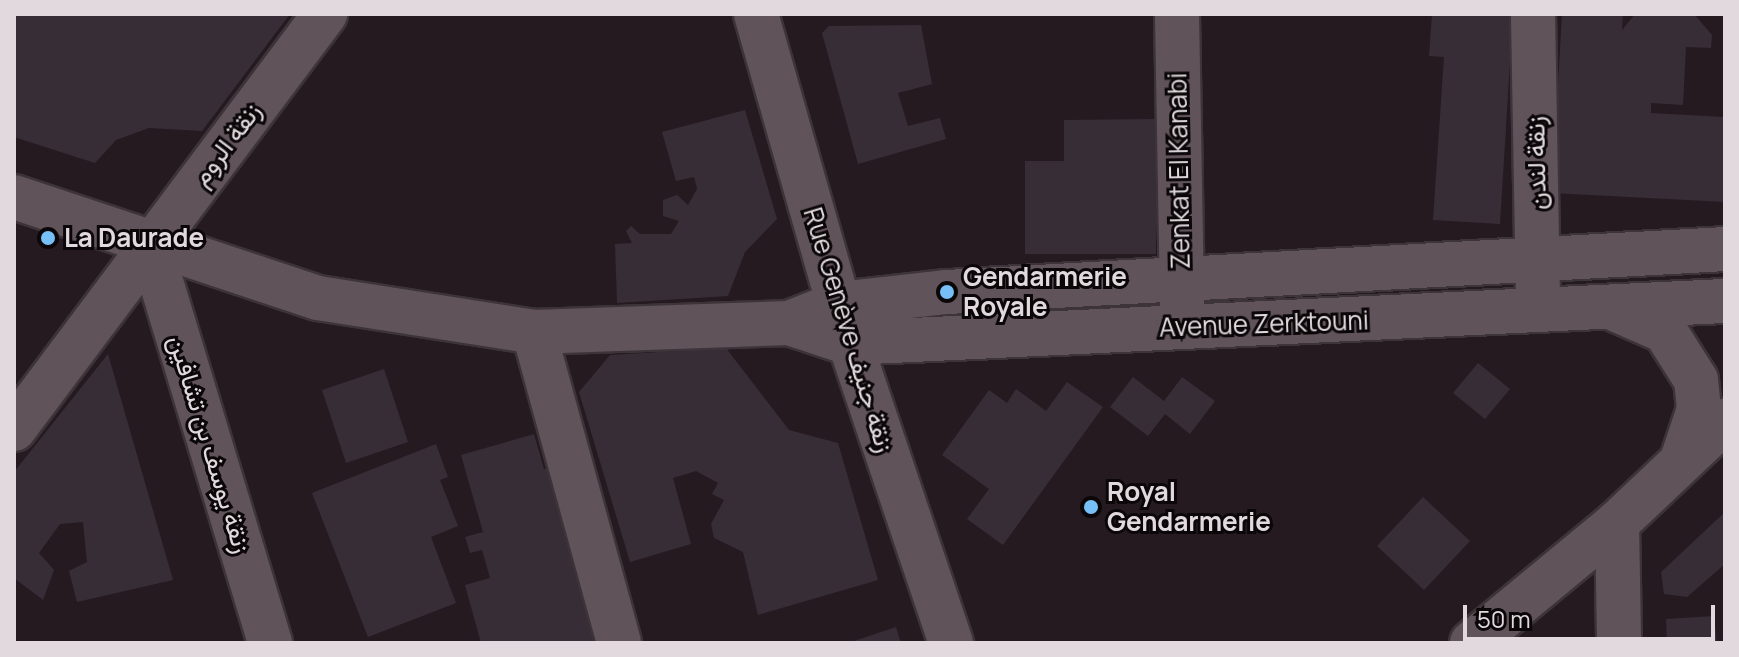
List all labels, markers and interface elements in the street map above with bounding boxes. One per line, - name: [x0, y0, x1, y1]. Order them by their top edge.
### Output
- street label: Zenkat El Kanabi: [1162, 73, 1196, 269]
- street label: زنقة الروم: [185, 96, 267, 192]
- street label: زنقة لندن: [1520, 116, 1552, 210]
- street label: Rue Genève زنقة جنيف: [797, 204, 901, 456]
- place label: La Daurade: [64, 222, 204, 254]
- marker: La Daurade: [39, 229, 57, 247]
- place label: Gendarmerie Royale: [963, 261, 1127, 322]
- marker: Gendarmerie Royale: [938, 283, 956, 301]
- street label: Avenue Zerktouni: [1159, 305, 1369, 343]
- street label: زنقة يوسف بن تشافين: [162, 331, 258, 557]
- place label: Royal Gendarmerie: [1107, 476, 1271, 538]
- marker: Royal Gendarmerie: [1082, 498, 1100, 516]
- scale bar: [1467, 589, 1719, 639]
- text: 50 m: [1477, 602, 1531, 635]

